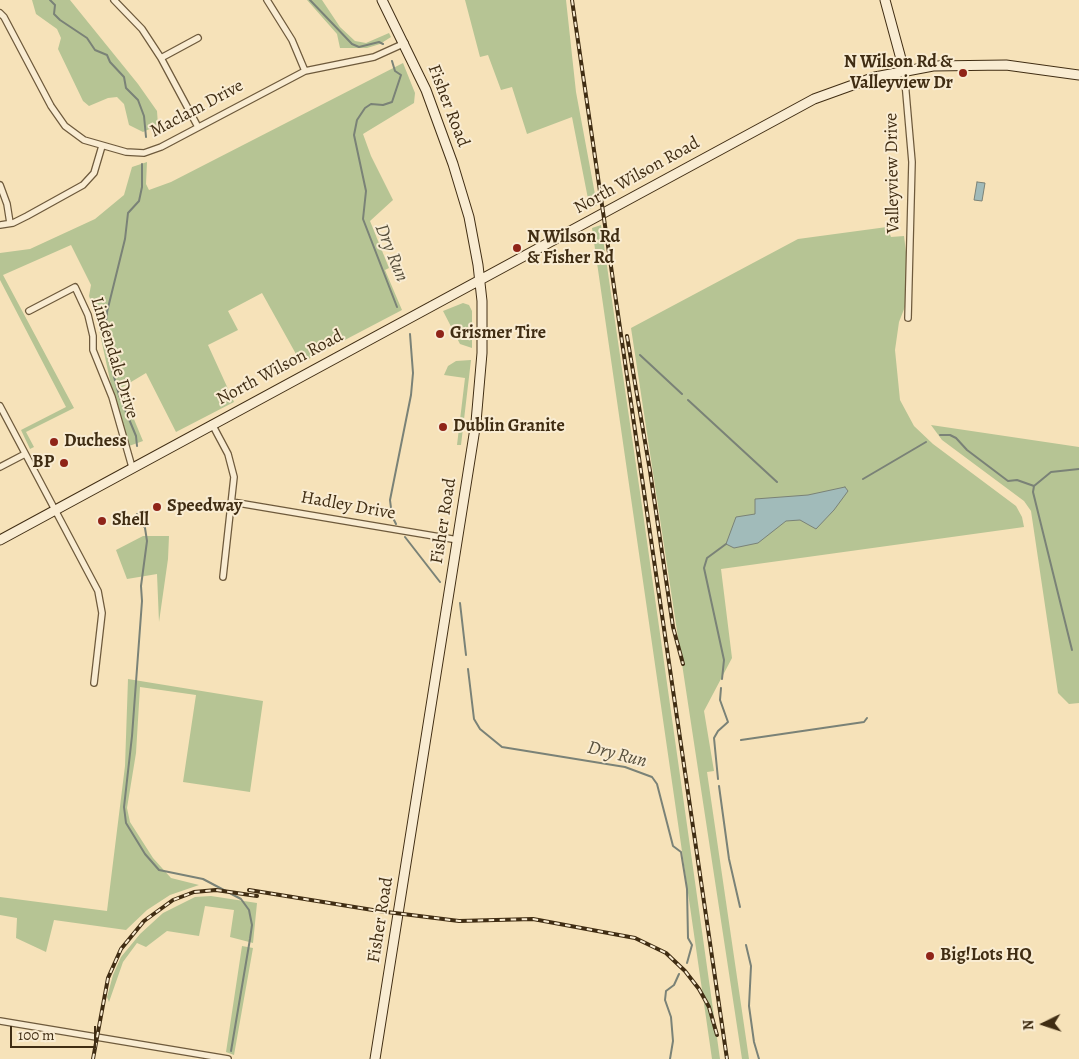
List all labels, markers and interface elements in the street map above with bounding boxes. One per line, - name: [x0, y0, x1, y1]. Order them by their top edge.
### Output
- place label: N Wilson Rd & Valleyview Dr: [844, 52, 953, 94]
- street label: Fisher Road: [422, 62, 474, 150]
- marker: N Wilson Rd & Valleyview Dr: [957, 67, 969, 79]
- street label: Maclam Drive: [147, 75, 247, 143]
- street label: Valleyview Drive: [881, 113, 905, 233]
- street label: North Wilson Road: [570, 133, 704, 219]
- water label: Dry Run: [369, 221, 413, 285]
- place label: N Wilson Rd & Fisher Rd: [527, 227, 620, 270]
- marker: N Wilson Rd & Fisher Rd: [511, 242, 523, 254]
- street label: Lindendale Drive: [85, 295, 143, 421]
- place label: Grismer Tire: [450, 323, 546, 345]
- street label: North Wilson Road: [213, 326, 347, 410]
- marker: Grismer Tire: [434, 328, 446, 340]
- place label: Dublin Granite: [453, 416, 565, 438]
- marker: Dublin Granite: [437, 421, 449, 433]
- place label: Duchess: [64, 431, 127, 453]
- marker: Duchess: [48, 436, 60, 448]
- place label: BP: [32, 452, 54, 474]
- marker: BP: [58, 457, 70, 469]
- street label: Fisher Road: [427, 476, 461, 566]
- street label: Hadley Drive: [299, 487, 397, 525]
- place label: Speedway: [167, 496, 242, 518]
- marker: Speedway: [151, 501, 163, 513]
- place label: Shell: [112, 510, 149, 532]
- marker: Shell: [96, 515, 108, 527]
- water label: Dry Run: [585, 737, 649, 773]
- street label: Fisher Road: [364, 875, 398, 965]
- place label: Big!Lots HQ: [940, 945, 1032, 967]
- marker: Big!Lots HQ: [924, 950, 936, 962]
- north arrow: [1019, 999, 1069, 1049]
- scale bar: [12, 1016, 99, 1048]
- text: N: [1019, 1019, 1038, 1031]
- text: 100 m: [18, 1025, 55, 1045]

